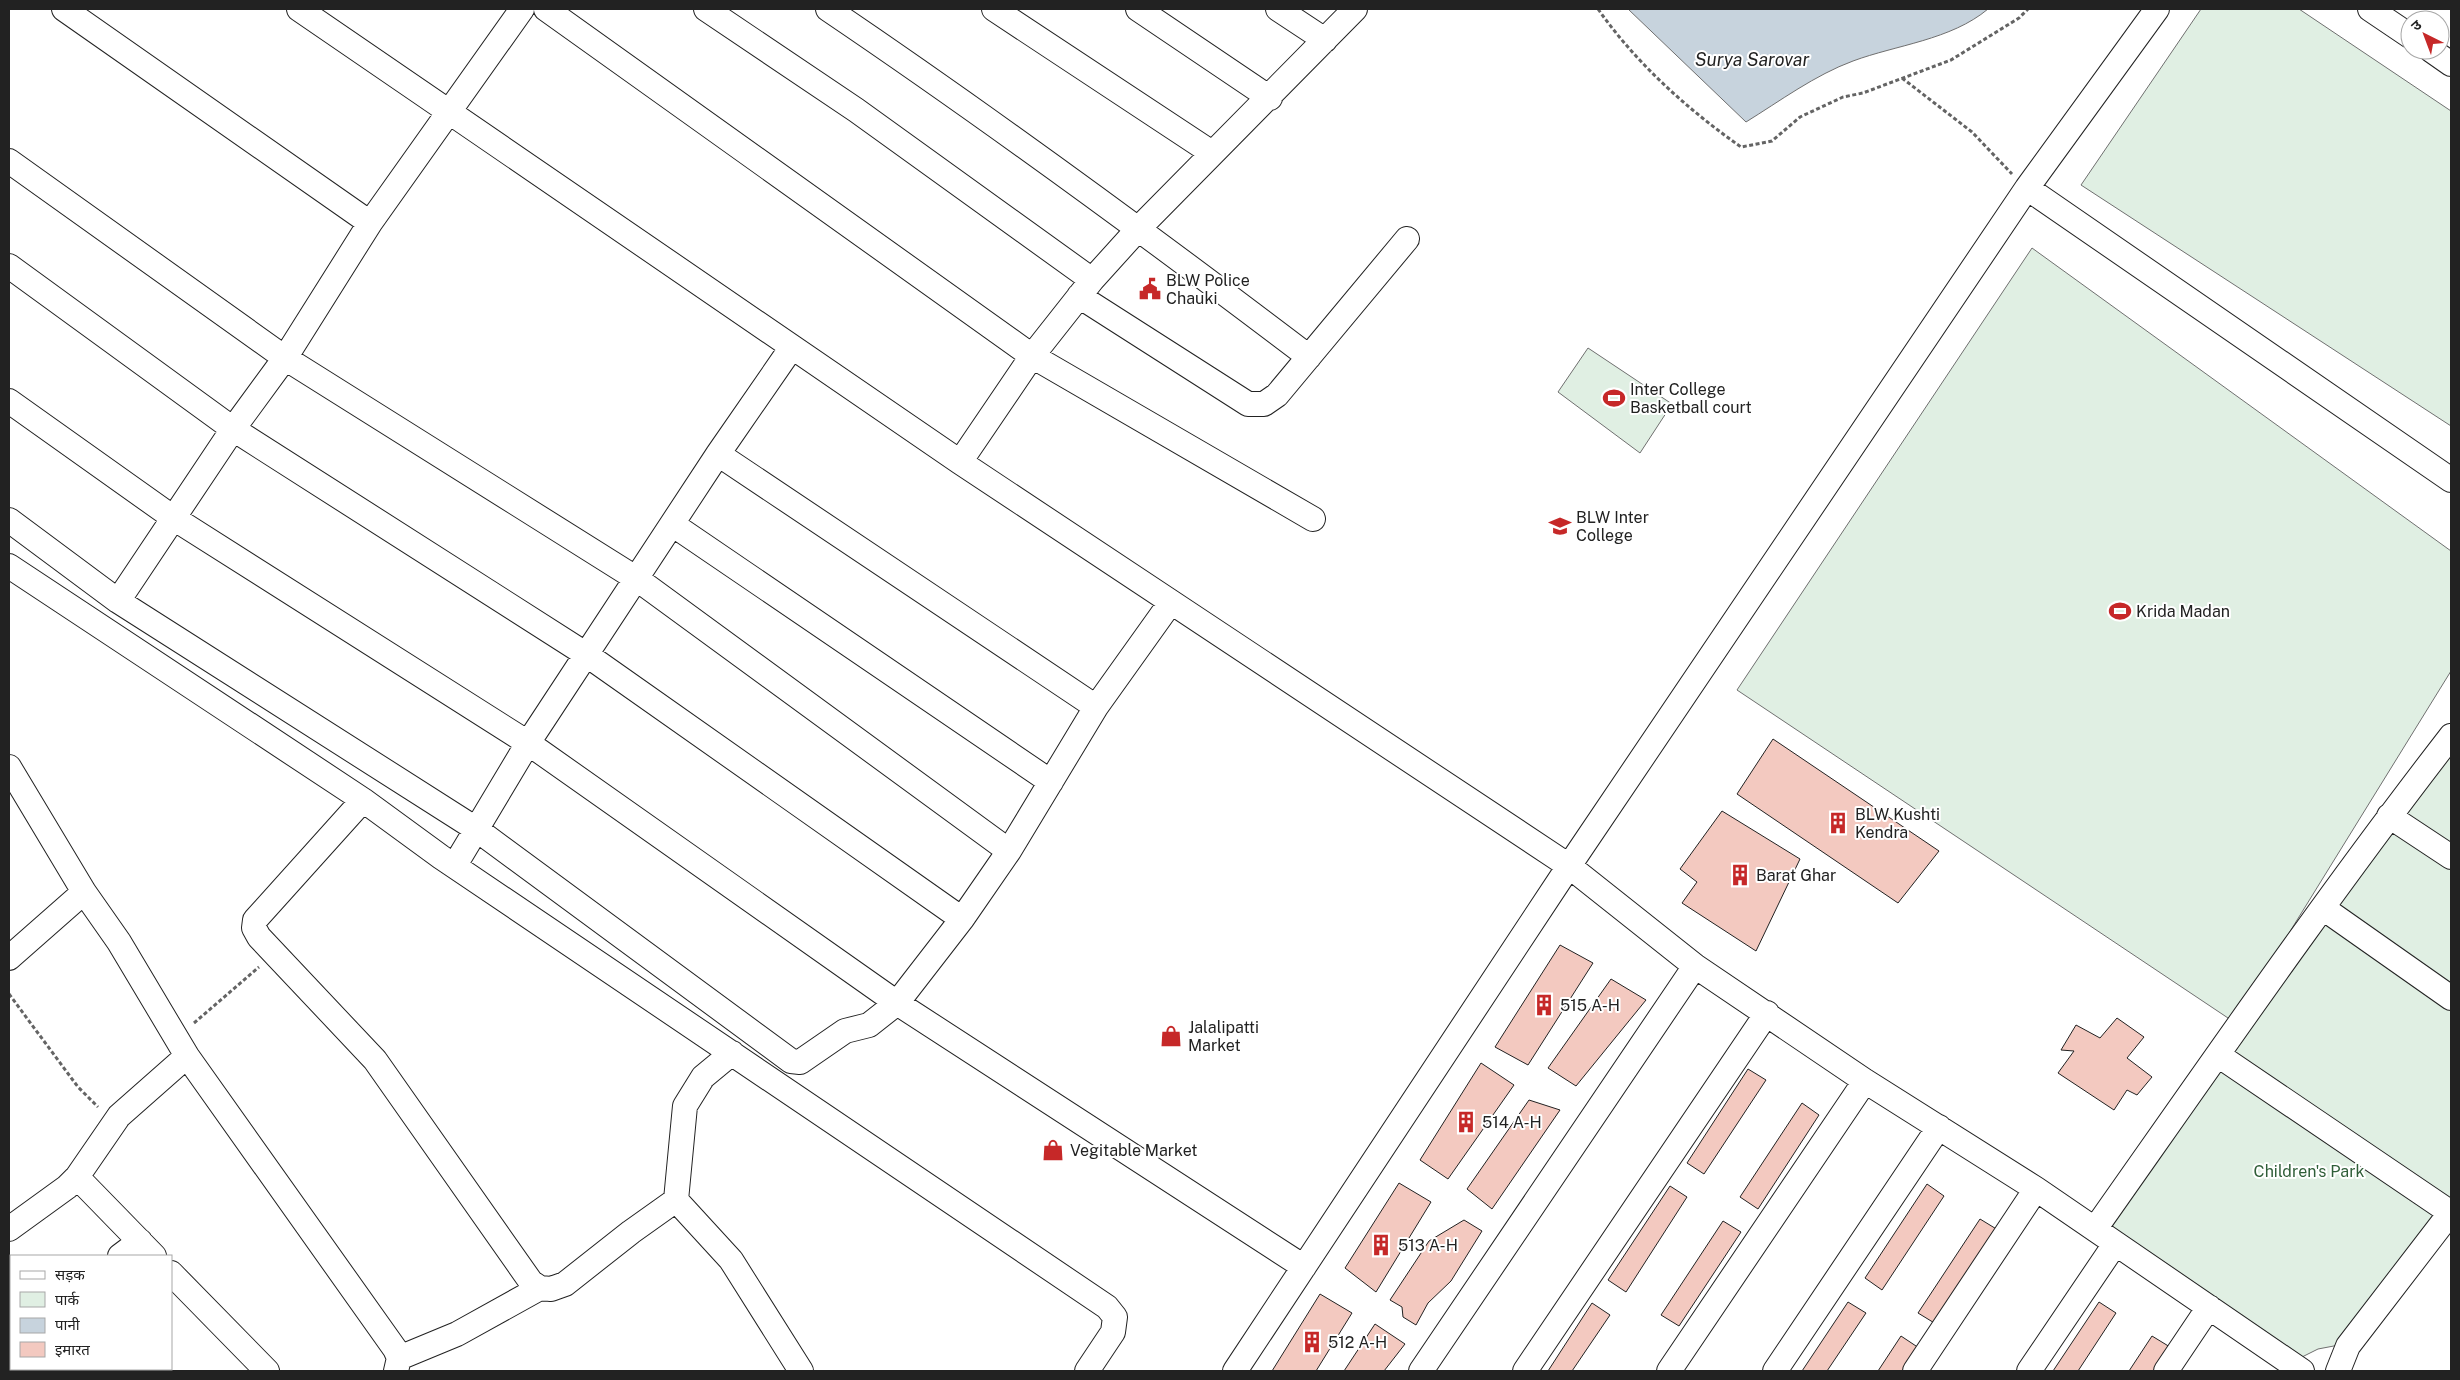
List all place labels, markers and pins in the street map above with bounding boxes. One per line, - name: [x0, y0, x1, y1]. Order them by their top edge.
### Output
- place label: BLW Police Chauki: [1166, 271, 1250, 308]
- public building icon: BLW Police Chauki: [1137, 276, 1163, 302]
- place label: Inter College Basketball court: [1630, 380, 1752, 417]
- sports icon: Inter College Basketball court: [1601, 385, 1627, 411]
- place label: BLW Inter College: [1576, 508, 1649, 545]
- school or university icon: BLW Inter College: [1547, 513, 1573, 539]
- sports icon: Krida Madan: [2107, 598, 2133, 624]
- place label: Krida Madan: [2136, 602, 2230, 621]
- place label: BLW Kushti Kendra: [1855, 805, 1940, 842]
- building icon: BLW Kushti Kendra: [1825, 810, 1851, 836]
- building icon: Barat Ghar: [1727, 862, 1753, 888]
- place label: Barat Ghar: [1756, 866, 1836, 885]
- building icon: 515 A-H: [1531, 992, 1557, 1018]
- place label: 515 A-H: [1560, 996, 1620, 1015]
- place label: Jalalipatti Market: [1188, 1018, 1259, 1055]
- shop icon: Jalalipatti Market: [1158, 1023, 1184, 1049]
- building icon: 514 A-H: [1453, 1109, 1479, 1135]
- place label: 514 A-H: [1482, 1113, 1542, 1132]
- shop icon: Vegitable Market: [1040, 1137, 1066, 1163]
- place label: Vegitable Market: [1070, 1141, 1198, 1160]
- building icon: 513 A-H: [1368, 1232, 1394, 1258]
- place label: 513 A-H: [1398, 1236, 1458, 1255]
- building icon: 512 A-H: [1299, 1329, 1325, 1355]
- place label: 512 A-H: [1328, 1333, 1387, 1352]

